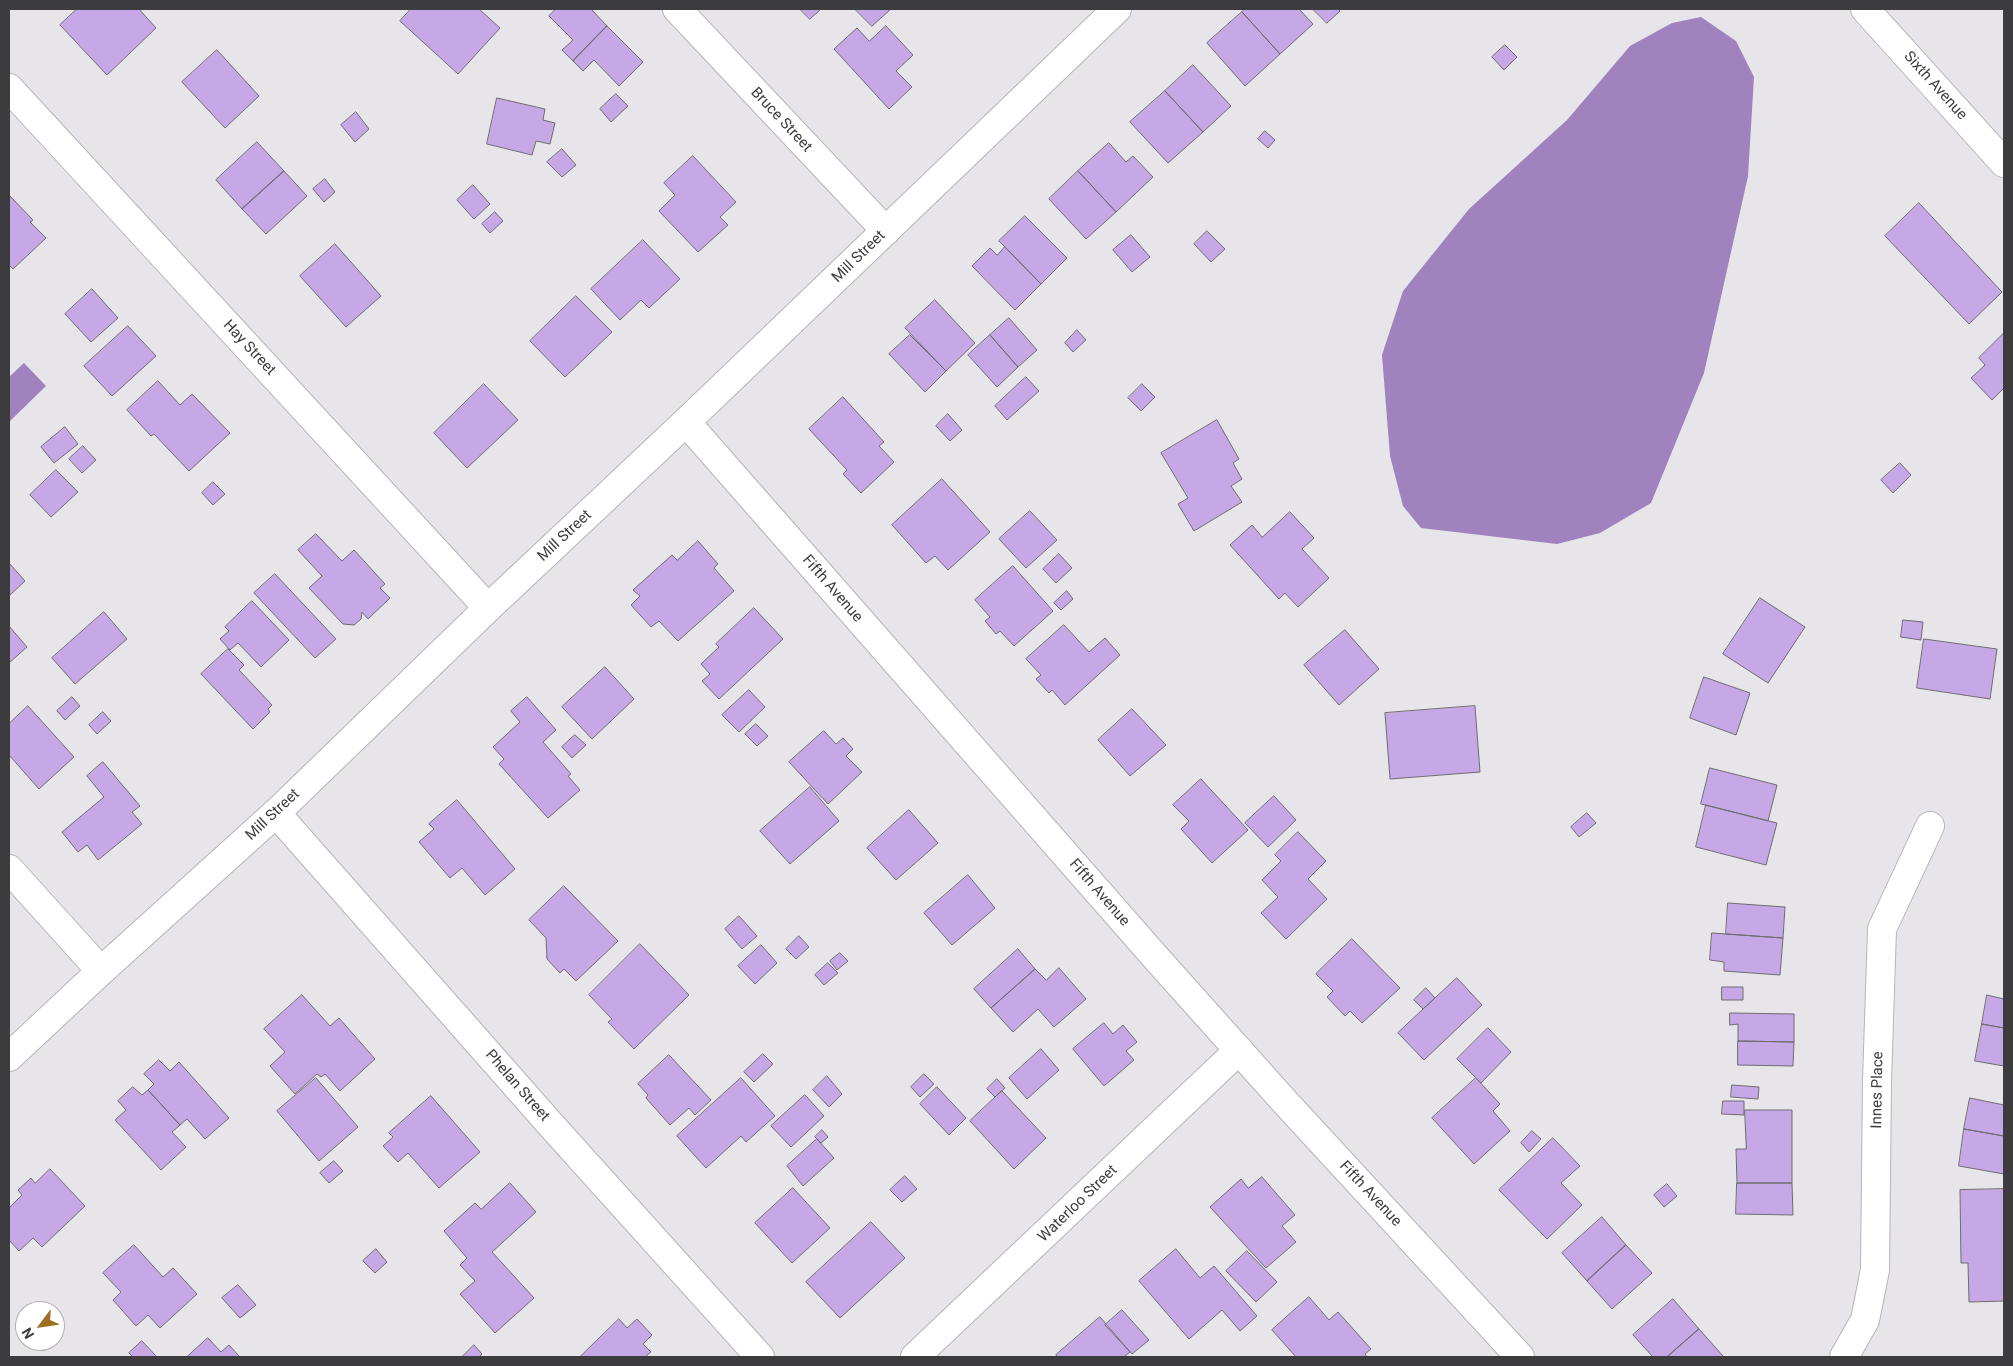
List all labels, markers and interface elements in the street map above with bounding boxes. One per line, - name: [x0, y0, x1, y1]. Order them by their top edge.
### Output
- street label: Sixth Avenue: [1900, 48, 1970, 124]
- street label: Bruce Street: [747, 84, 815, 156]
- street label: Mill Street: [829, 227, 889, 287]
- street label: Hay Street: [219, 317, 279, 379]
- street label: Mill Street: [534, 506, 596, 566]
- street label: Fifth Avenue: [798, 552, 866, 626]
- street label: Mill Street: [242, 785, 304, 845]
- street label: Fifth Avenue: [1065, 856, 1133, 930]
- street label: Phelan Street: [481, 1046, 553, 1126]
- street label: Innes Place: [1868, 1051, 1888, 1129]
- street label: Fifth Avenue: [1335, 1157, 1405, 1231]
- street label: Waterloo Street: [1035, 1162, 1121, 1246]
- north arrow: [15, 1301, 65, 1351]
- text: N: [19, 1325, 37, 1342]

